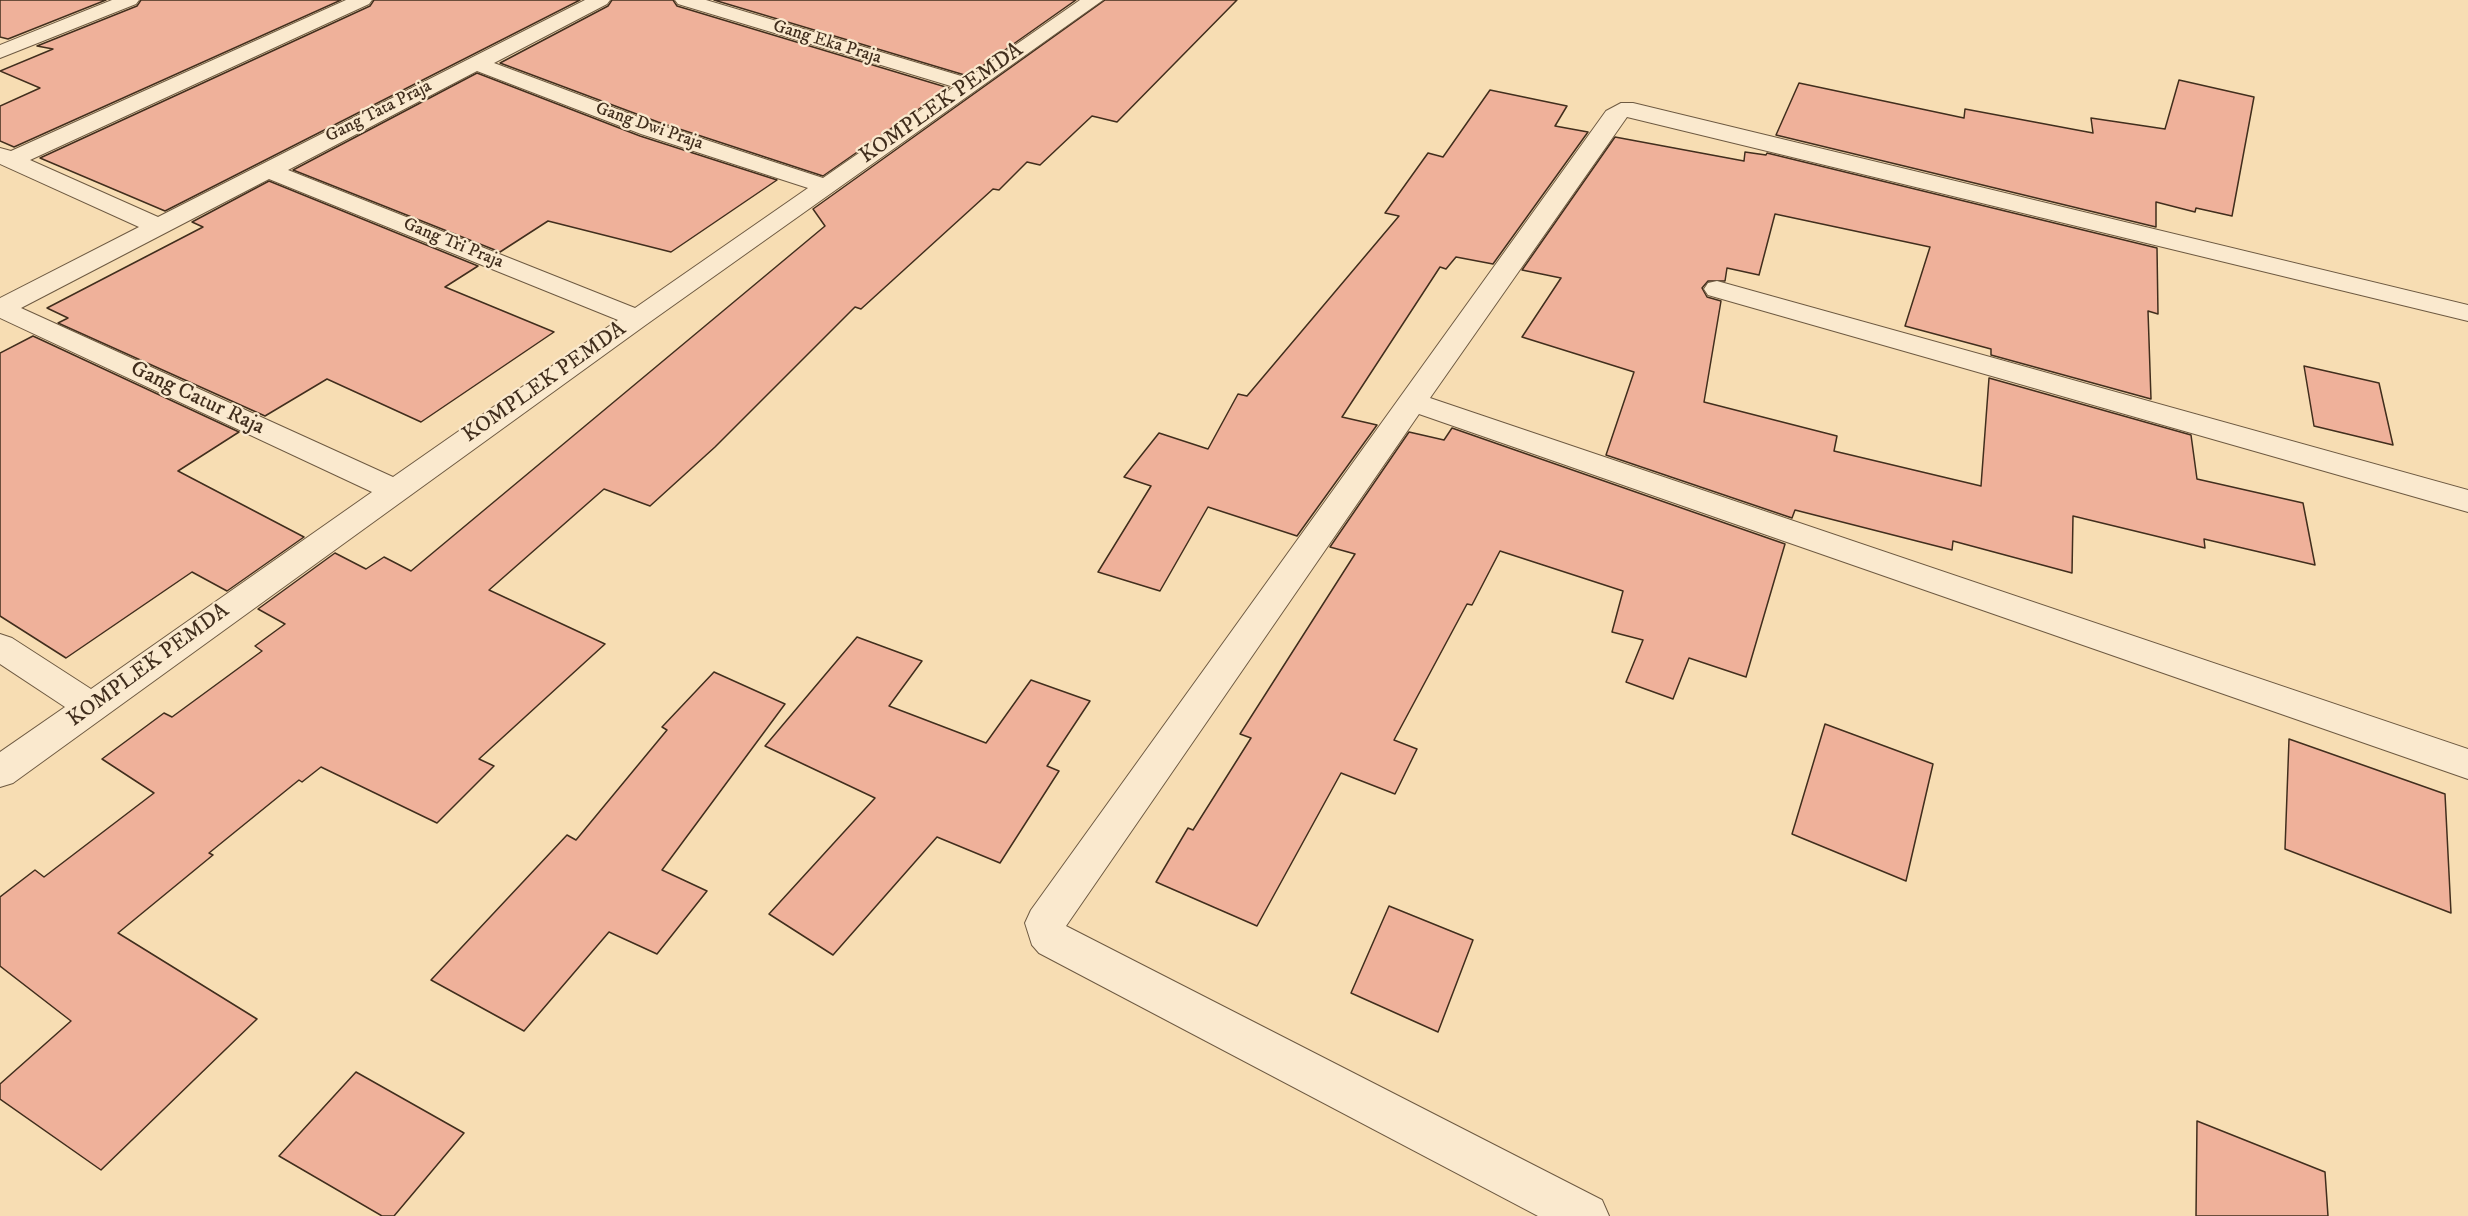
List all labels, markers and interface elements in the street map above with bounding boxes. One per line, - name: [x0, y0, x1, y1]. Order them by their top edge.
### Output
- street label: Gang Eka Praja: [770, 16, 884, 70]
- street label: KOMPLEK PEMDA: [855, 38, 1029, 170]
- street label: Gang Tata Praja: [322, 76, 436, 148]
- street label: Gang Dwi Praja: [592, 98, 706, 156]
- street label: Gang Tri Praja: [400, 214, 506, 274]
- street label: KOMPLEK PEMDA: [458, 317, 632, 449]
- street label: Gang Catur Raja: [126, 356, 268, 442]
- street label: KOMPLEK PEMDA: [63, 598, 235, 734]

